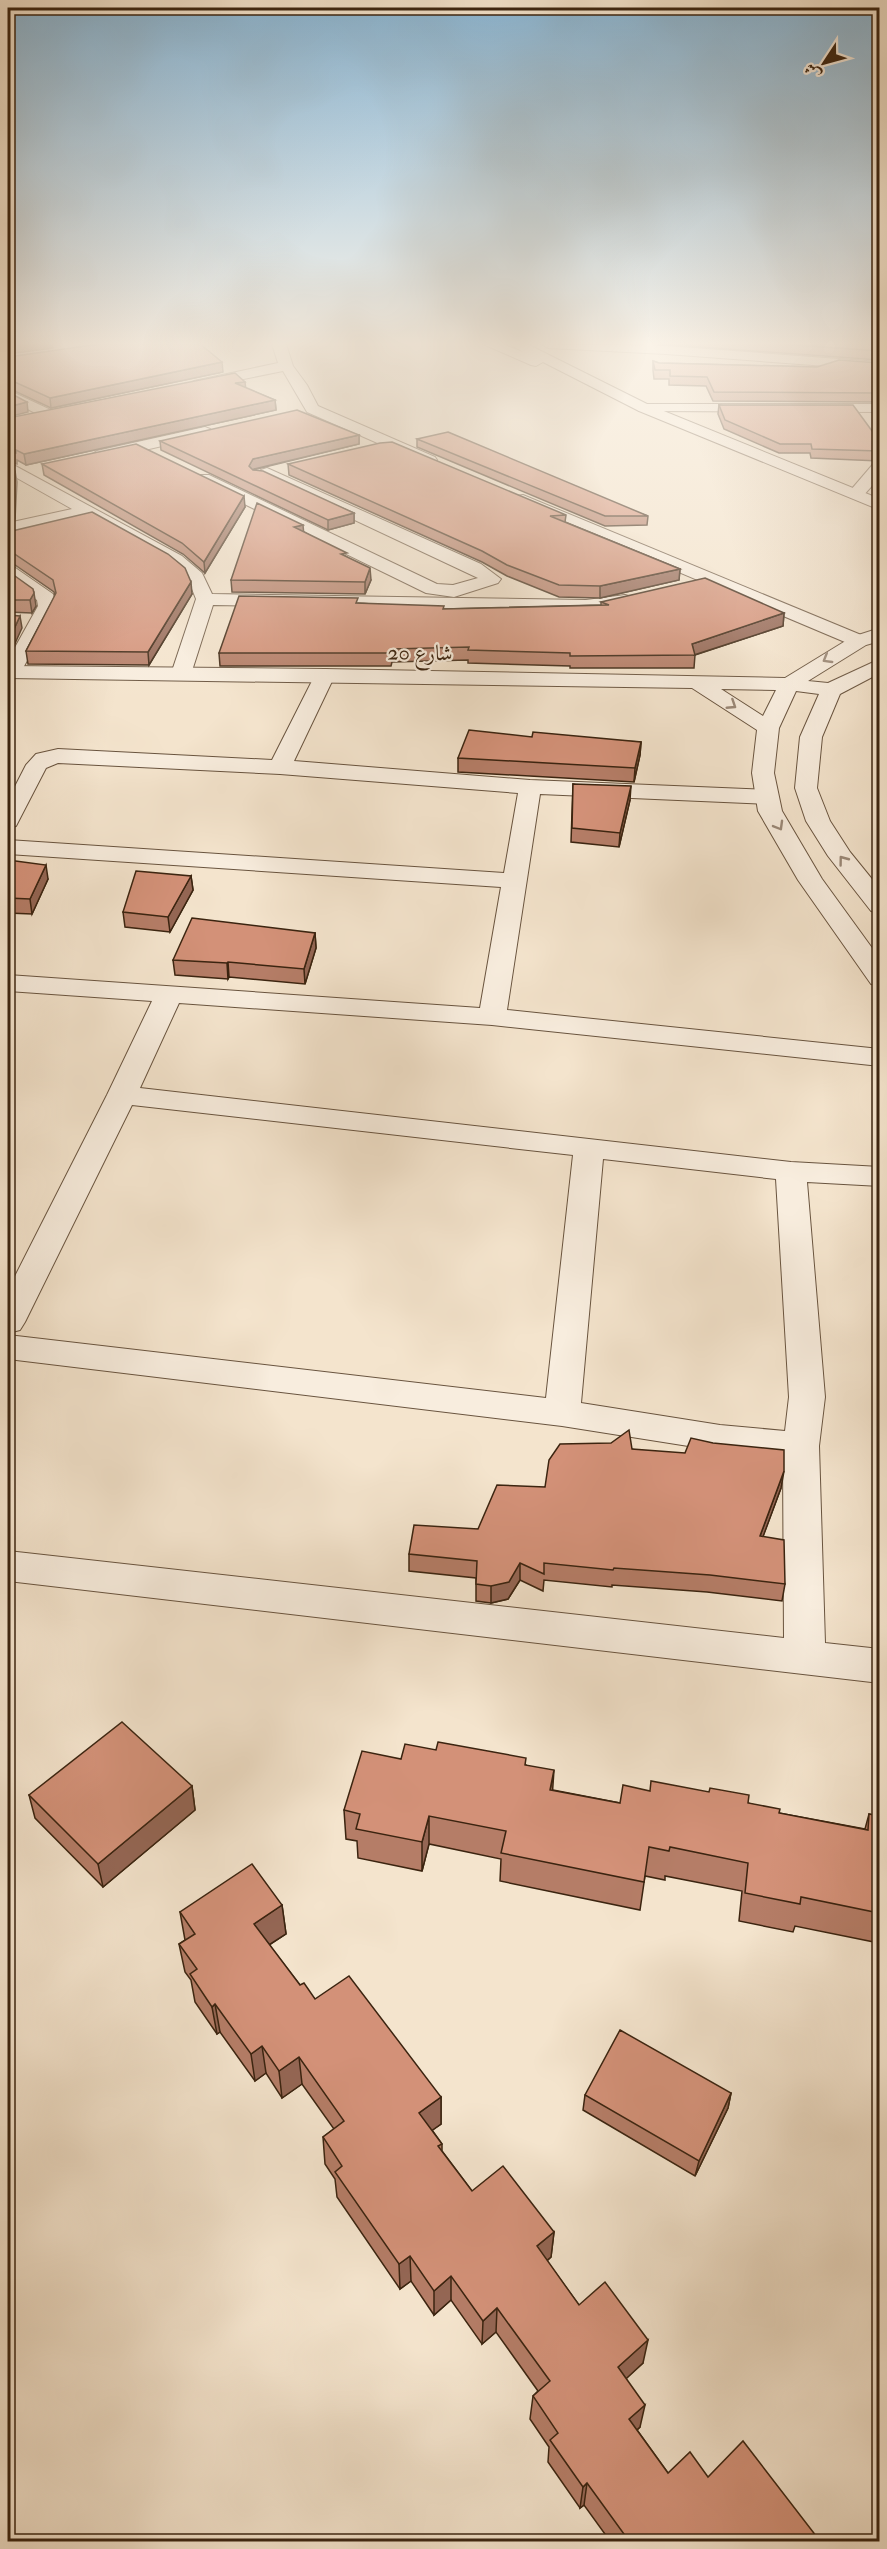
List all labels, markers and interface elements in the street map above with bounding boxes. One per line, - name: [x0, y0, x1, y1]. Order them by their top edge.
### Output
- north arrow: [794, 33, 854, 93]
- text: ش: [800, 59, 825, 84]
- street label: شارع 20: [387, 638, 453, 672]
- one-way arrow: [823, 652, 833, 664]
- one-way arrow: [726, 698, 736, 710]
- one-way arrow: [771, 819, 783, 830]
- one-way arrow: [840, 855, 851, 866]

